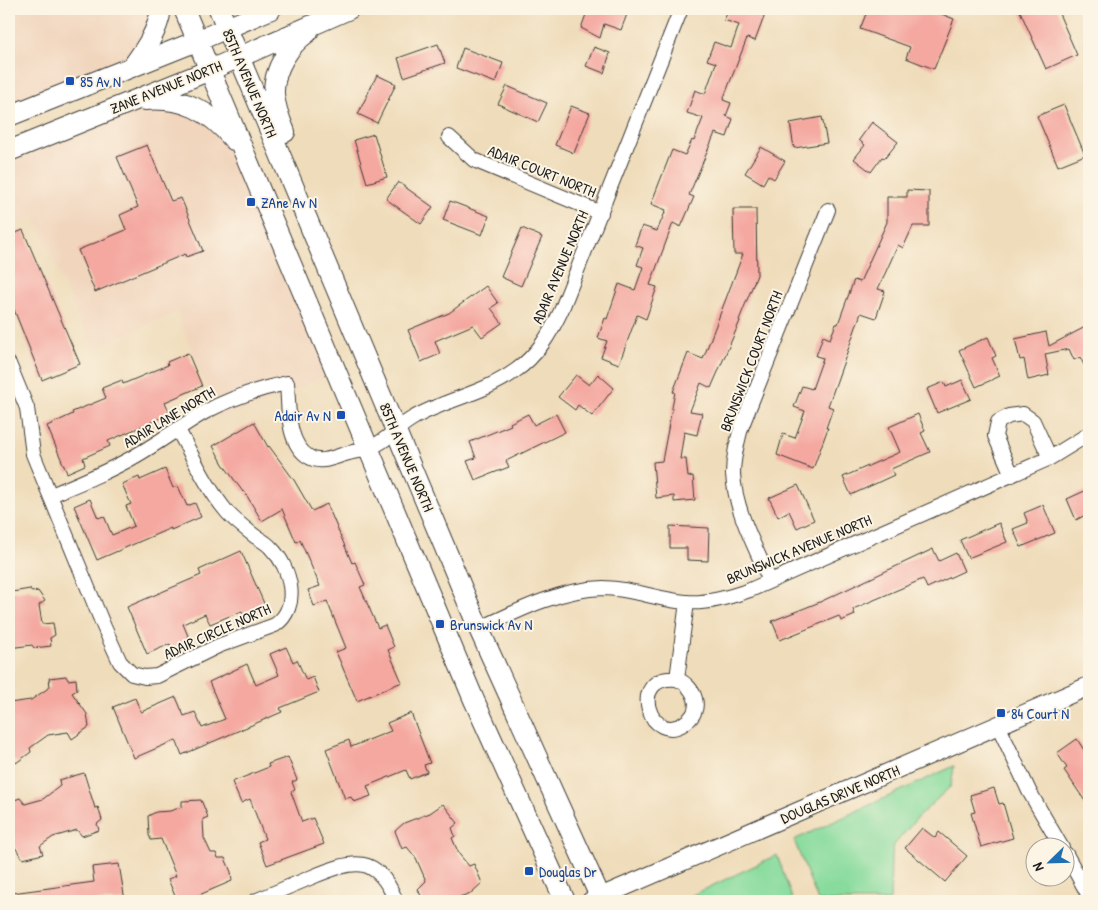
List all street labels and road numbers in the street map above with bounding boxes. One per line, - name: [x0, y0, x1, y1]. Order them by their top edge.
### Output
- street label: 85TH AVENUE NORTH: [218, 25, 282, 141]
- street label: ZANE AVENUE NORTH: [107, 55, 225, 119]
- street label: ADAIR COURT NORTH: [485, 140, 599, 202]
- street label: ADAIR AVENUE NORTH: [527, 207, 593, 327]
- street label: BRUNSWICK COURT NORTH: [714, 288, 788, 434]
- street label: ADAIR LANE NORTH: [119, 381, 219, 453]
- street label: 85TH AVENUE NORTH: [375, 399, 439, 515]
- street label: BRUNSWICK AVENUE NORTH: [723, 509, 875, 589]
- street label: ADAIR CIRCLE NORTH: [160, 598, 274, 664]
- street label: DOUGLAS DRIVE NORTH: [777, 759, 903, 829]

